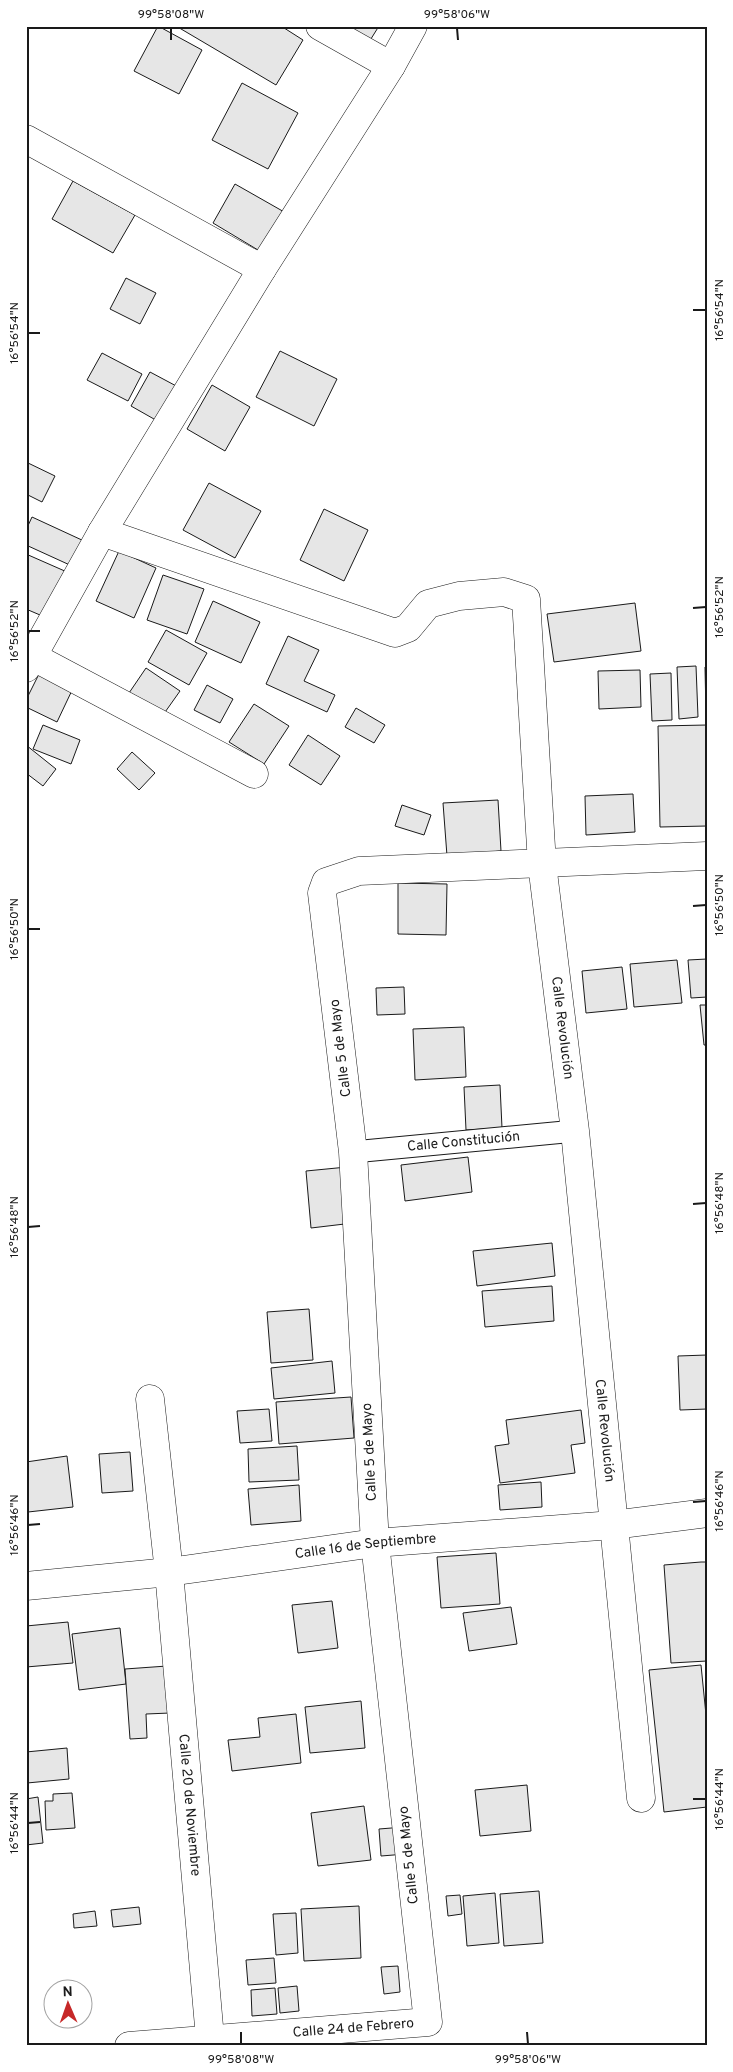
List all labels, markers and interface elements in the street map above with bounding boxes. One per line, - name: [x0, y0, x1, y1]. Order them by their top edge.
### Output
- text: 99°58'08"W: [138, 7, 204, 23]
- text: 99°58'06"W: [424, 7, 490, 23]
- text: 16°56'54"N: [712, 279, 728, 341]
- text: 16°56'54"N: [7, 302, 23, 364]
- text: 16°56'52"N: [712, 576, 728, 638]
- text: 16°56'52"N: [7, 600, 23, 662]
- text: 16°56'50"N: [712, 874, 728, 936]
- text: 16°56'50"N: [7, 898, 23, 960]
- street label: Calle Revolución: [547, 975, 577, 1080]
- street label: Calle 5 de Mayo: [327, 998, 355, 1098]
- street label: Calle Constitución: [406, 1128, 521, 1155]
- text: 16°56'48"N: [712, 1172, 728, 1234]
- text: 16°56'48"N: [7, 1196, 23, 1258]
- street label: Calle Revolución: [591, 1378, 618, 1483]
- street label: Calle 5 de Mayo: [359, 1402, 381, 1502]
- text: 16°56'46"N: [712, 1470, 728, 1532]
- text: 16°56'46"N: [7, 1494, 23, 1556]
- street label: Calle 16 de Septiembre: [294, 1530, 437, 1563]
- street label: Calle 20 de Noviembre: [175, 1733, 204, 1877]
- text: 16°56'44"N: [712, 1768, 728, 1830]
- text: 16°56'44"N: [7, 1792, 23, 1854]
- street label: Calle 5 de Mayo: [395, 1805, 423, 1905]
- north arrow: [42, 1980, 92, 2030]
- text: N: [62, 1984, 73, 2001]
- street label: Calle 24 de Febrero: [292, 2015, 415, 2041]
- text: 99°58'08"W: [208, 2052, 274, 2068]
- text: 99°58'06"W: [495, 2052, 561, 2068]

